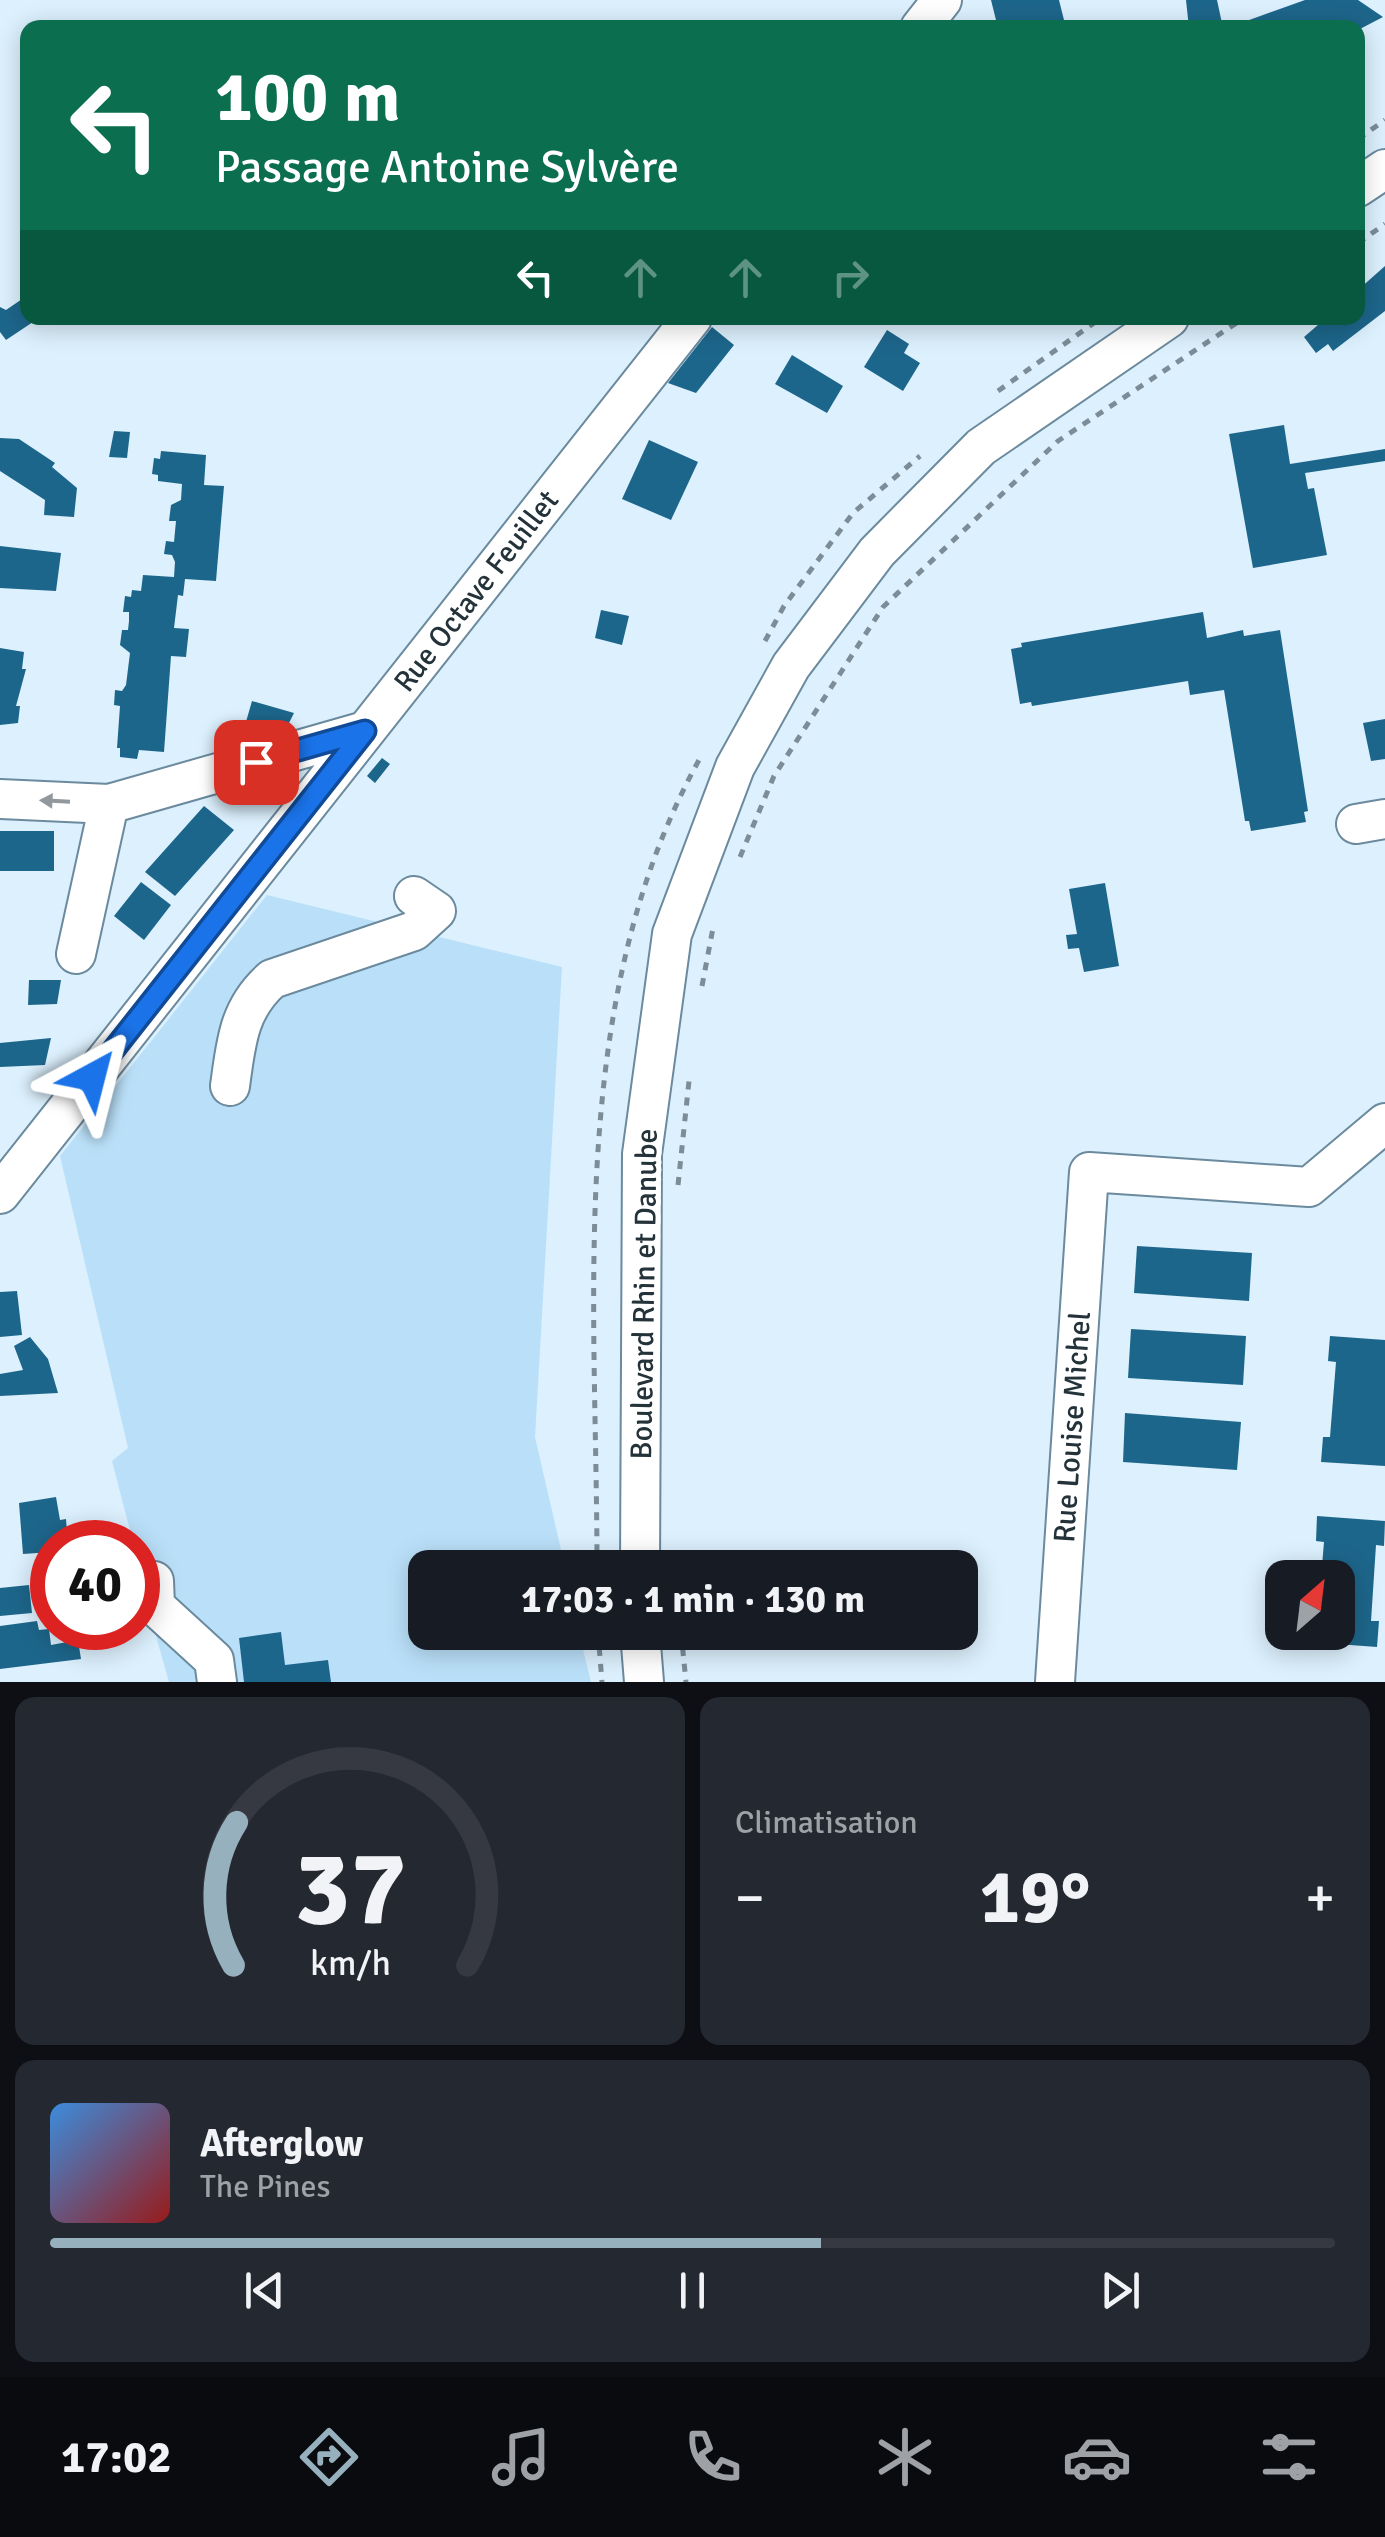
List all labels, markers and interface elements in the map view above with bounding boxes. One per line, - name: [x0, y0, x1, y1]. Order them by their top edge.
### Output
- text: 100 m: [215, 54, 400, 140]
- icon: left: [50, 60, 180, 190]
- text: Passage Antoine Sylvère: [215, 140, 679, 195]
- icon: left: [508, 250, 563, 305]
- icon: ahead: [613, 250, 668, 305]
- icon: ahead: [718, 250, 773, 305]
- icon: right: [823, 250, 878, 305]
- street label: Rue Octave Feuillet: [386, 483, 567, 700]
- pin: [214, 720, 299, 805]
- icon: arrive: [229, 735, 284, 790]
- one-way arrow: [38, 793, 70, 809]
- position arrow: [40, 1025, 144, 1129]
- street label: Boulevard Rhin et Danube: [623, 1128, 666, 1460]
- street label: Rue Louise Michel: [1046, 1310, 1099, 1544]
- speed limit sign: 40: [30, 1520, 160, 1650]
- north arrow: [1265, 1560, 1355, 1650]
- map controls: [1265, 1560, 1355, 1650]
- text: 17:03 · 1 min · 130 m: [521, 1576, 865, 1623]
- text: Climatisation: [735, 1803, 918, 1842]
- text: 37: [294, 1825, 406, 1953]
- text: 19°: [980, 1851, 1091, 1944]
- text: −: [735, 1864, 765, 1932]
- text: +: [1305, 1864, 1335, 1932]
- text: km/h: [310, 1941, 390, 1985]
- text: Afterglow: [200, 2120, 363, 2167]
- text: The Pines: [200, 2167, 331, 2206]
- icon: previous: [237, 2263, 292, 2318]
- icon: pause: [665, 2263, 720, 2318]
- icon: next: [1093, 2263, 1148, 2318]
- icon: directions: [294, 2422, 364, 2492]
- icon: music: [486, 2422, 556, 2492]
- icon: phone: [678, 2422, 748, 2492]
- icon: climate: [870, 2422, 940, 2492]
- icon: car: [1062, 2422, 1132, 2492]
- icon: filters: [1254, 2422, 1324, 2492]
- text: 17:02: [61, 2430, 171, 2485]

